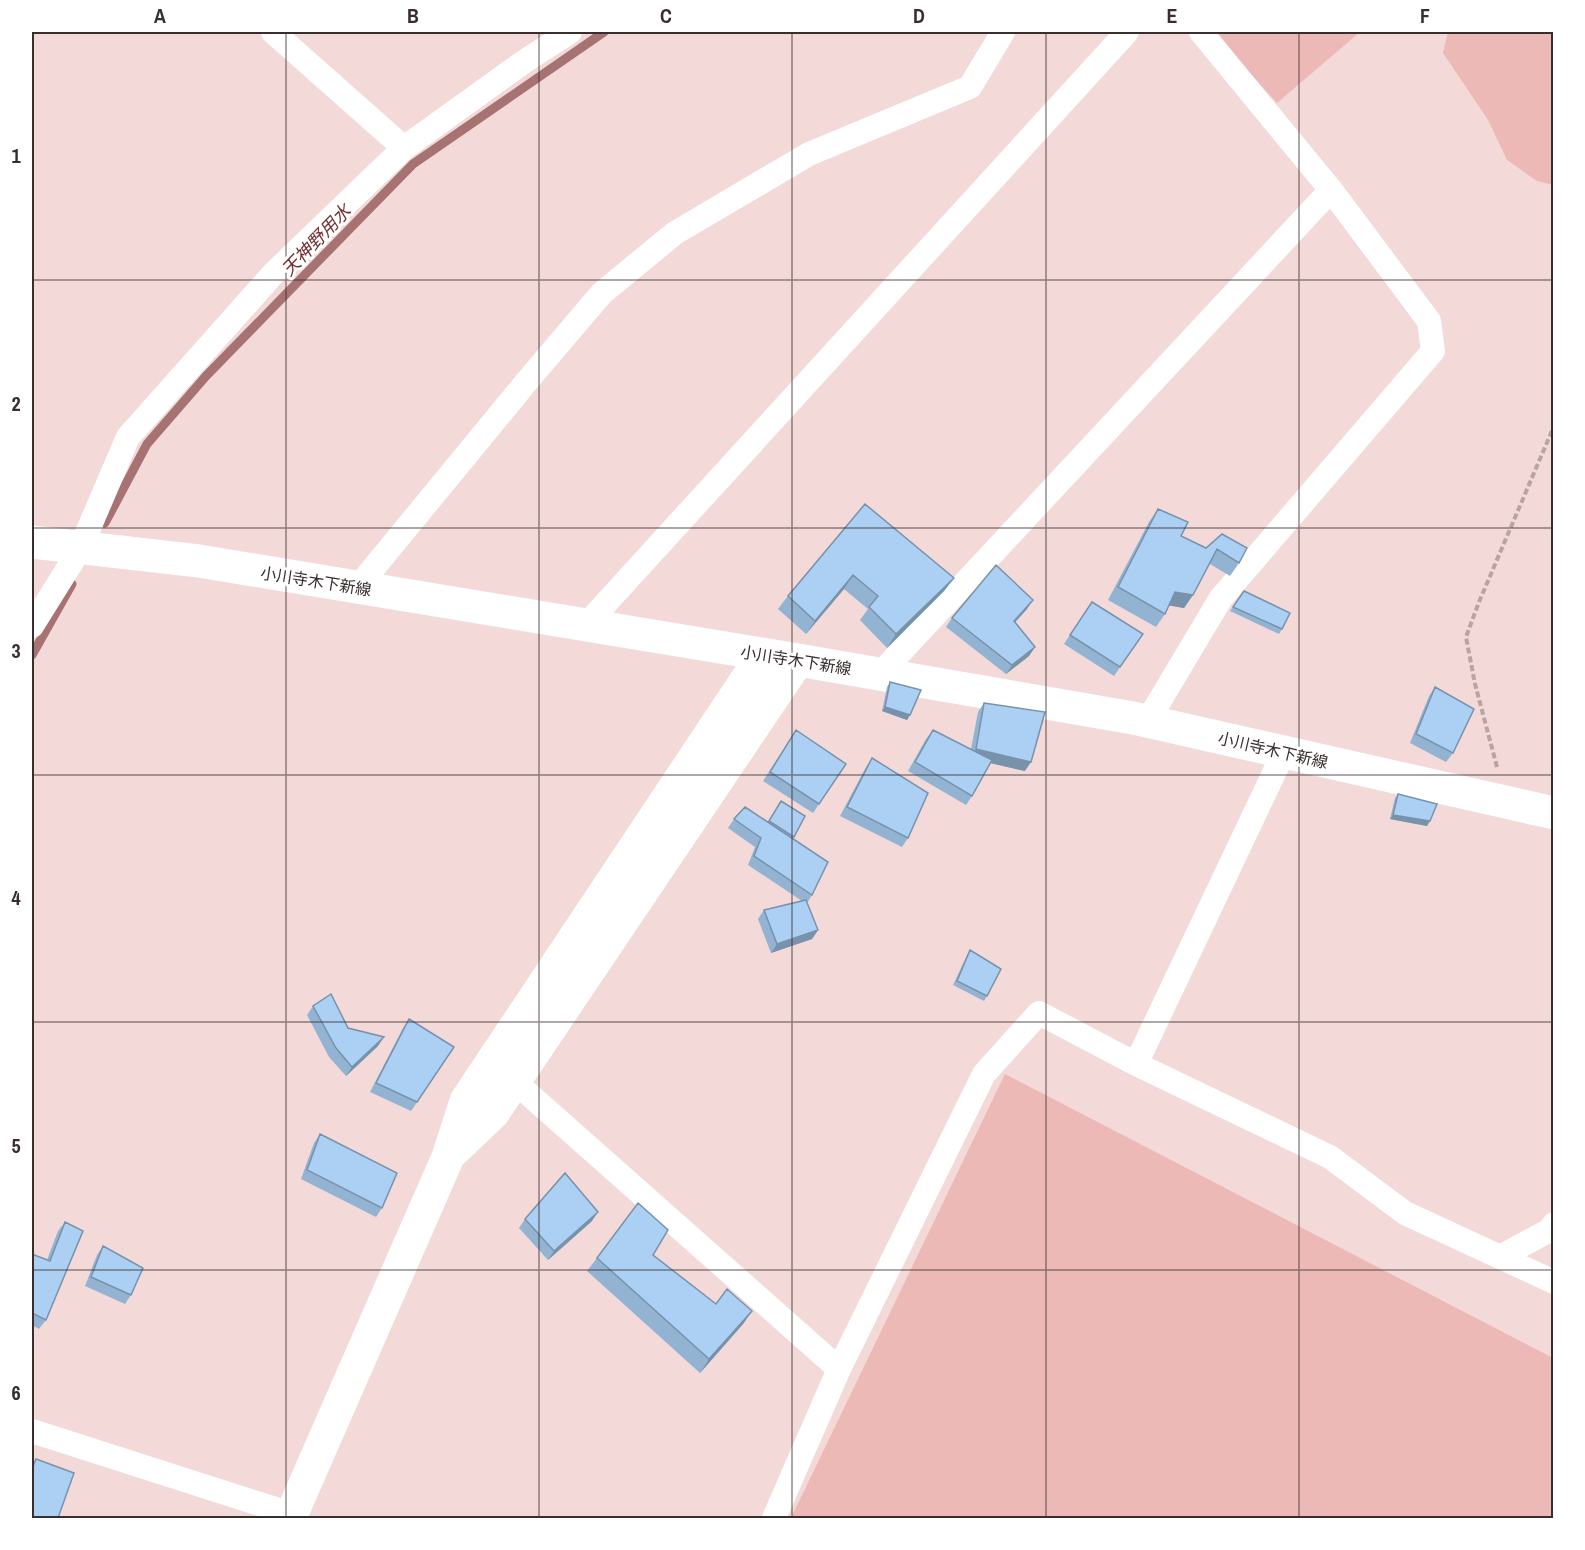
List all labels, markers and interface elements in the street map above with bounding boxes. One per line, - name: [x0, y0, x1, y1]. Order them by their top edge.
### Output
- text: A: [154, 2, 166, 29]
- text: B: [407, 2, 419, 29]
- text: C: [660, 2, 672, 29]
- text: D: [913, 2, 925, 29]
- text: E: [1167, 2, 1178, 29]
- text: F: [1420, 2, 1430, 29]
- text: 1: [11, 142, 21, 169]
- water label: 天神野用水: [276, 198, 358, 281]
- text: 2: [11, 390, 21, 417]
- street label: 小川寺木下新線: [259, 561, 373, 601]
- text: 3: [11, 637, 21, 664]
- street label: 小川寺木下新線: [739, 640, 853, 680]
- street label: 小川寺木下新線: [1216, 727, 1330, 773]
- text: 4: [11, 884, 21, 911]
- text: 5: [11, 1132, 21, 1159]
- text: 6: [11, 1379, 21, 1406]

